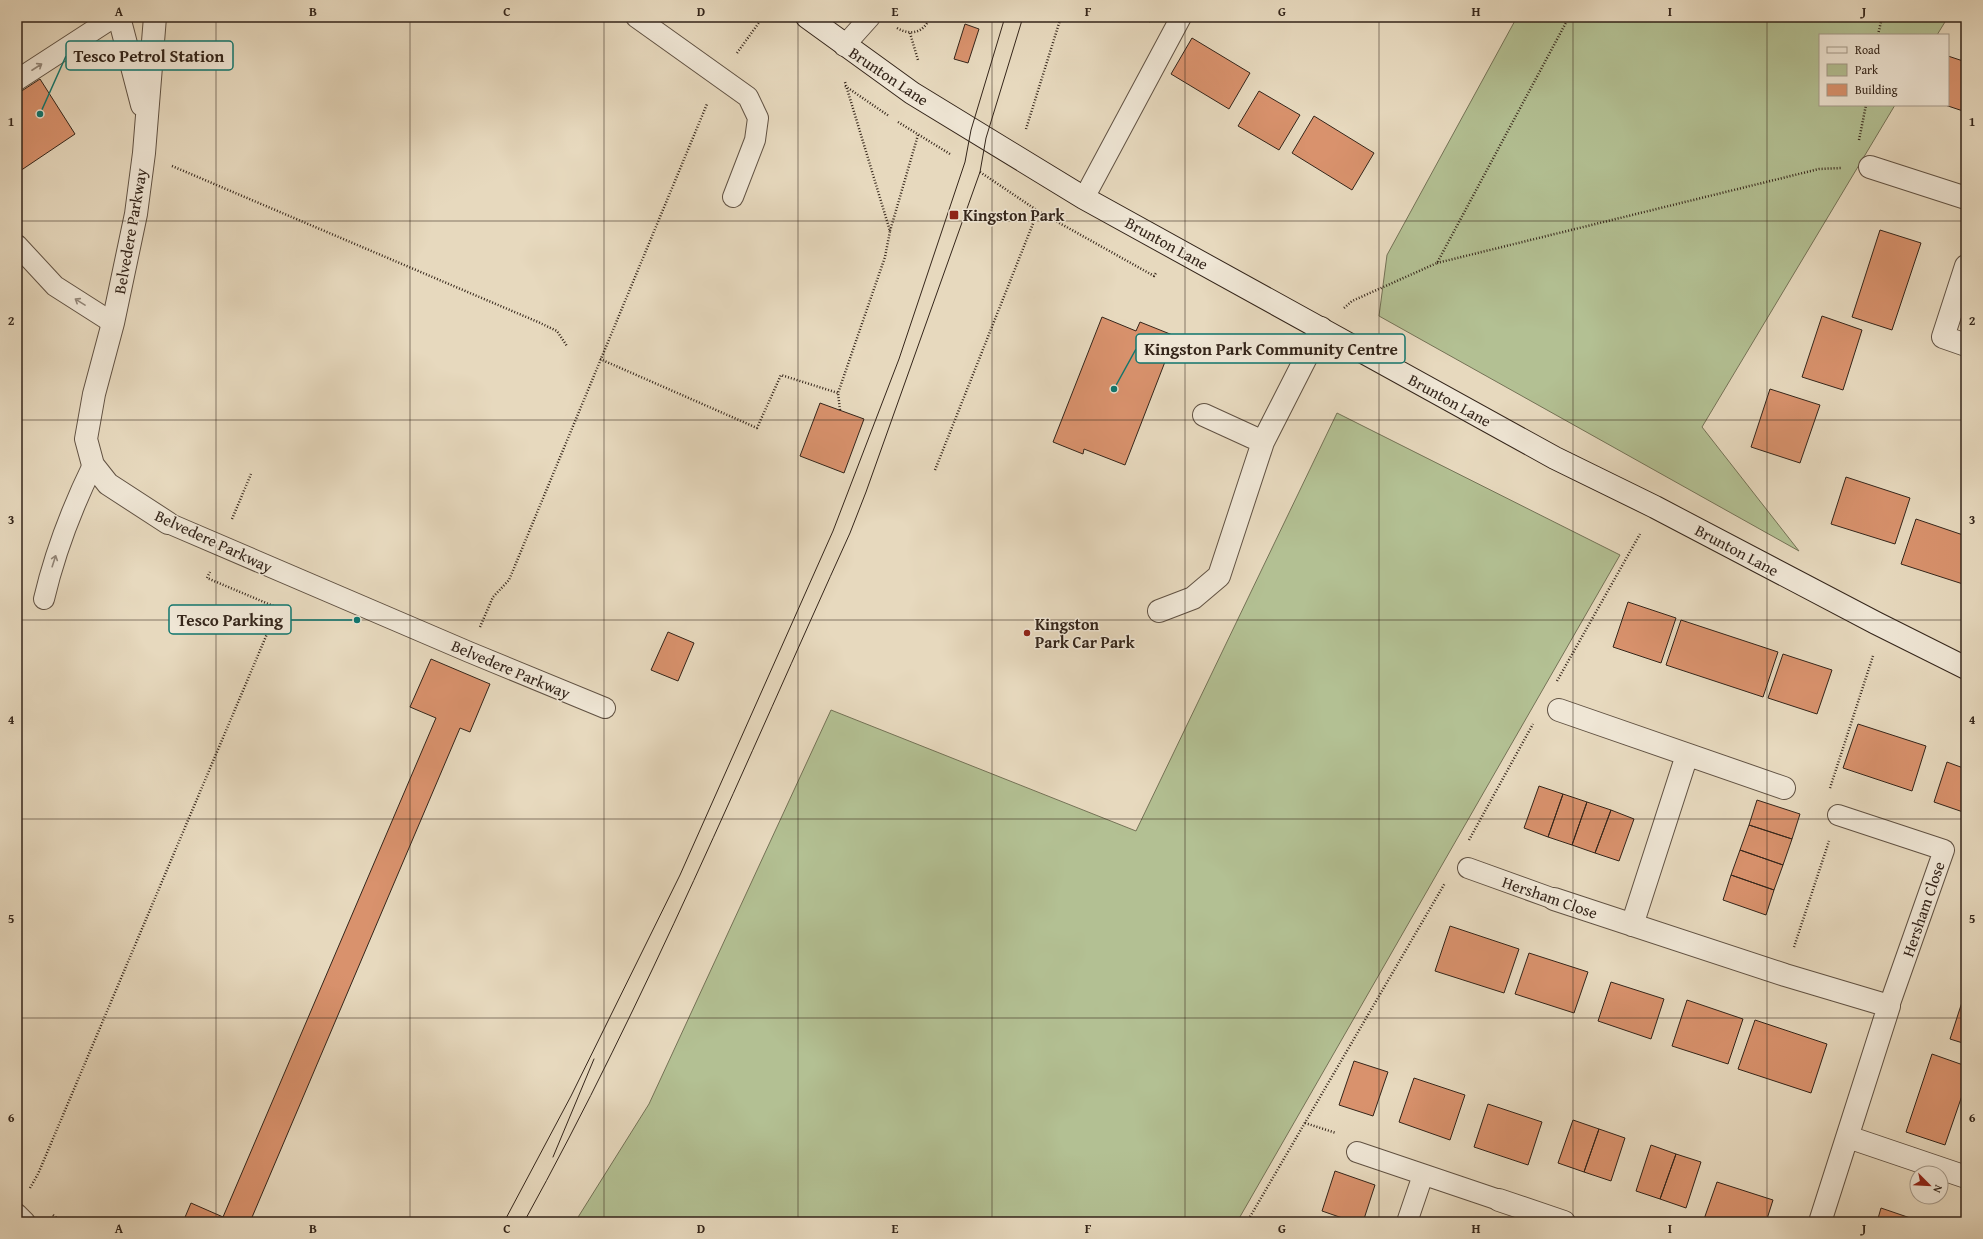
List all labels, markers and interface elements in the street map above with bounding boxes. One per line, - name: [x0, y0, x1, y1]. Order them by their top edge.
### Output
- text: A: [115, 2, 124, 21]
- text: B: [309, 2, 317, 21]
- text: C: [503, 2, 511, 21]
- text: D: [697, 2, 705, 21]
- text: E: [892, 2, 899, 21]
- text: F: [1085, 2, 1092, 21]
- text: G: [1278, 2, 1286, 21]
- text: H: [1471, 2, 1481, 21]
- text: I: [1668, 2, 1672, 21]
- text: J: [1860, 2, 1867, 21]
- legend: [1819, 34, 1949, 106]
- street label: Brunton Lane: [844, 40, 934, 112]
- callout: Tesco Petrol Station: [66, 41, 233, 70]
- text: Road: [1855, 41, 1881, 58]
- text: Tesco Petrol Station: [74, 43, 224, 68]
- text: Park: [1855, 61, 1879, 78]
- one-way arrow: [32, 63, 43, 71]
- text: Building: [1855, 81, 1898, 98]
- text: 1: [8, 112, 14, 131]
- text: 1: [1969, 112, 1975, 131]
- street label: Belvedere Parkway: [107, 166, 153, 296]
- place label: Kingston Park: [963, 203, 1065, 227]
- marker: Kingston Park: [948, 209, 960, 221]
- street label: Brunton Lane: [1121, 210, 1213, 276]
- one-way arrow: [75, 298, 86, 307]
- text: 2: [8, 311, 15, 330]
- text: 2: [1969, 311, 1976, 330]
- callout: Kingston Park Community Centre: [1136, 334, 1405, 363]
- text: Kingston Park Community Centre: [1144, 336, 1398, 361]
- street label: Brunton Lane: [1404, 367, 1496, 433]
- street label: Belvedere Parkway: [151, 503, 277, 579]
- text: 3: [8, 510, 14, 529]
- text: 3: [1969, 510, 1975, 529]
- street label: Brunton Lane: [1691, 518, 1783, 582]
- one-way arrow: [50, 555, 58, 567]
- callout: Tesco Parking: [169, 605, 291, 634]
- text: Tesco Parking: [177, 607, 283, 632]
- place label: Kingston Park Car Park: [1035, 612, 1135, 654]
- marker: Kingston Park Car Park: [1022, 628, 1032, 638]
- street label: Belvedere Parkway: [448, 633, 574, 705]
- text: 4: [8, 710, 15, 729]
- text: 4: [1969, 710, 1976, 729]
- street label: Hersham Close: [1895, 858, 1951, 960]
- street label: Hersham Close: [1499, 869, 1601, 925]
- text: 5: [8, 909, 15, 928]
- text: 5: [1969, 909, 1976, 928]
- text: 6: [8, 1108, 15, 1127]
- text: 6: [1969, 1108, 1976, 1127]
- north arrow: [1909, 1165, 1949, 1205]
- text: N: [1929, 1182, 1947, 1196]
- text: A: [115, 1219, 124, 1238]
- text: B: [309, 1219, 317, 1238]
- text: C: [503, 1219, 511, 1238]
- text: D: [697, 1219, 705, 1238]
- text: E: [892, 1219, 899, 1238]
- text: F: [1085, 1219, 1092, 1238]
- text: G: [1278, 1219, 1286, 1238]
- text: H: [1471, 1219, 1481, 1238]
- text: I: [1668, 1219, 1672, 1238]
- text: J: [1860, 1219, 1867, 1238]

